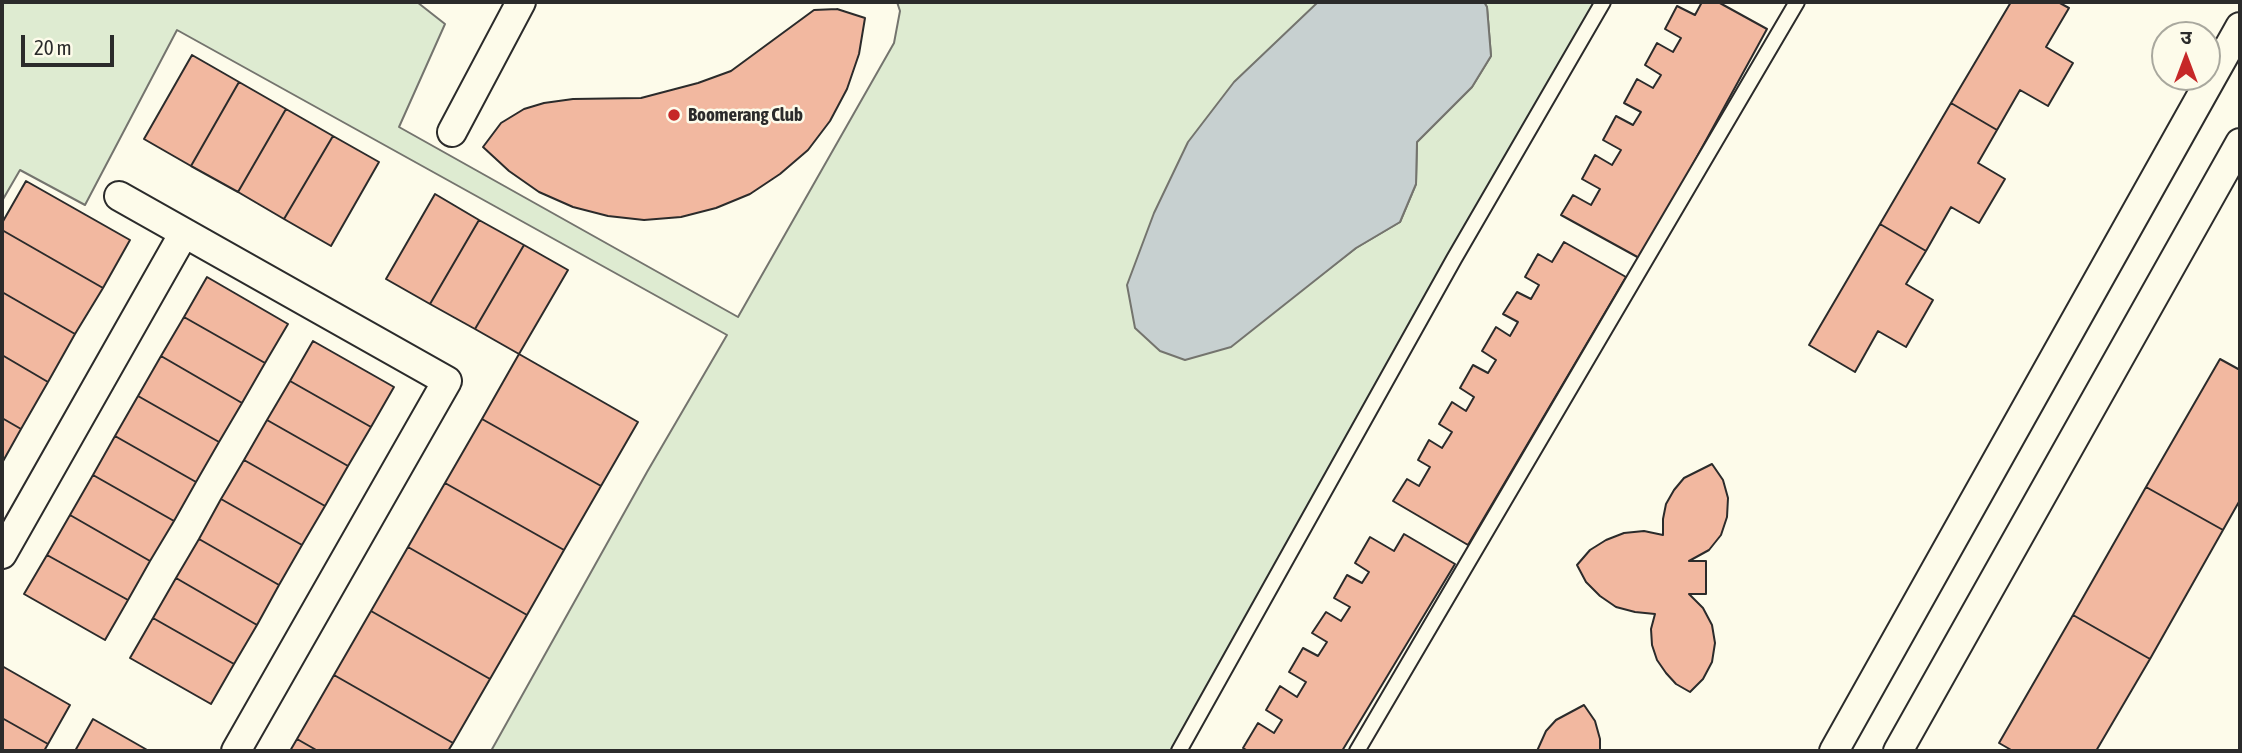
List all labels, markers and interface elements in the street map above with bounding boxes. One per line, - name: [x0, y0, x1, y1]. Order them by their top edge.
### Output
- scale bar: [24, 21, 117, 65]
- north arrow: [2151, 21, 2221, 91]
- text: उ: [2180, 26, 2192, 48]
- text: 20 m: [34, 35, 72, 59]
- place label: Boomerang Club: [688, 104, 803, 126]
- marker: Boomerang Club: [666, 107, 682, 123]

